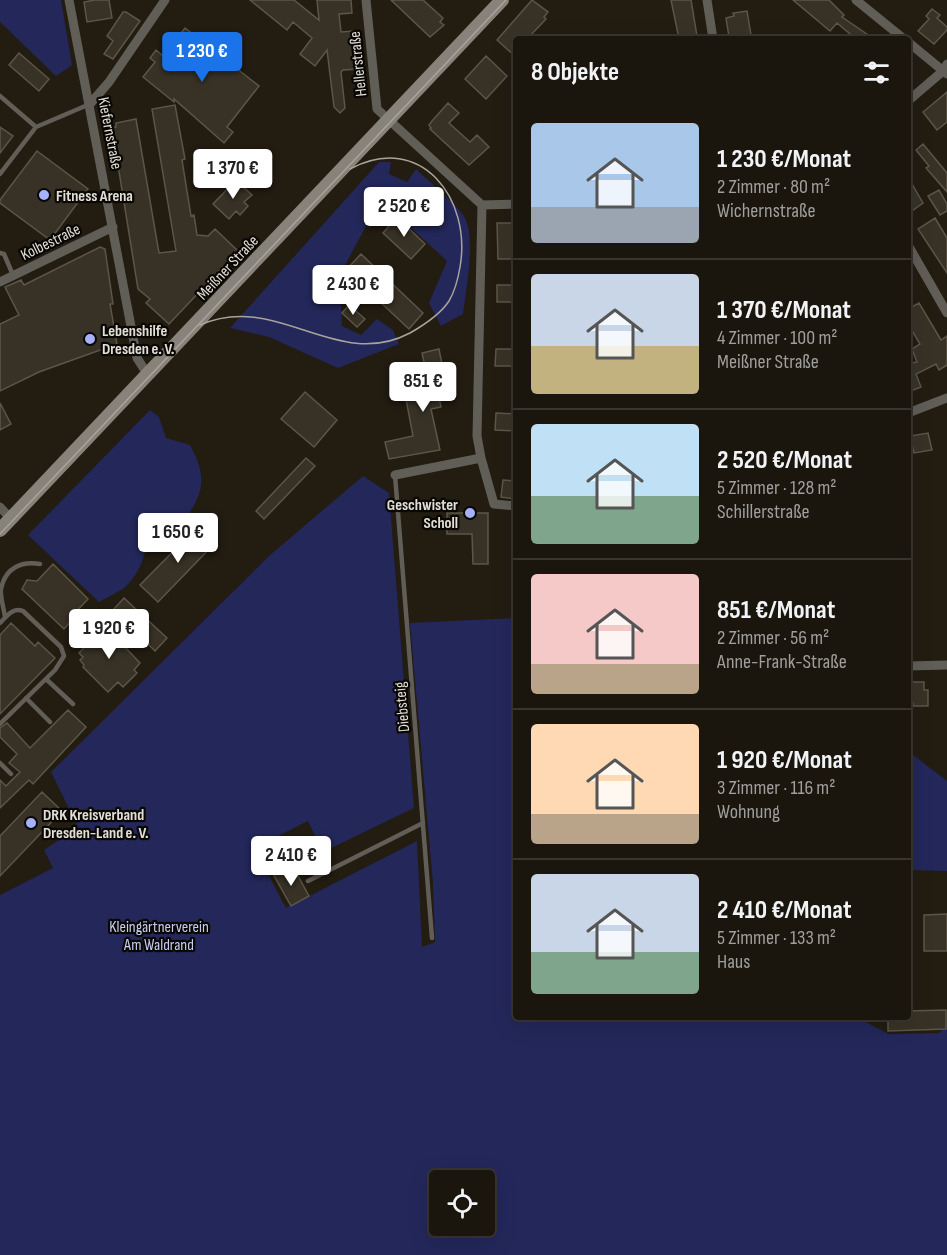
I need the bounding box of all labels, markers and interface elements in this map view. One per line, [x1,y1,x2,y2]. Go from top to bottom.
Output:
street label: Hellerstraße [346,30,371,97]
pin: 1 230 € [147,32,257,83]
text: 1 230 € [176,39,228,63]
icon: filters [860,56,893,89]
text: 8 Objekte [531,57,619,88]
street label: Kiefernstraße [93,96,126,171]
text: 1 230 €/Monat [717,144,851,175]
icon: home [579,147,651,219]
pin: 1 370 € [178,149,288,200]
text: 1 370 € [207,156,259,180]
text: 2 Zimmer · 80 m² [717,175,830,199]
place label: Fitness Arena [56,187,133,206]
pin: 2 520 € [349,187,459,238]
marker: Fitness Arena [37,188,51,202]
text: 2 520 € [378,194,430,218]
text: Wichernstraße [717,199,815,223]
street label: Kolbestraße [18,220,84,265]
street label: Meißner Straße [193,232,263,304]
pin: 2 430 € [298,265,408,316]
text: 2 430 € [326,272,380,296]
text: 1 370 €/Monat [717,295,851,326]
icon: home [579,298,651,370]
place label: Lebenshilfe Dresden e. V. [102,322,175,359]
text: 4 Zimmer · 100 m² [717,326,837,350]
marker: Lebenshilfe Dresden e. V. [83,332,97,346]
text: Meißner Straße [717,350,819,374]
pin: 851 € [381,362,465,413]
text: 851 € [403,369,443,393]
text: 2 520 €/Monat [717,445,852,476]
icon: home [579,448,651,520]
text: 5 Zimmer · 128 m² [717,476,836,500]
place label: Geschwister Scholl [387,496,458,533]
text: Schillerstraße [717,500,810,524]
marker: Geschwister Scholl [463,506,477,520]
pin: 1 650 € [123,513,233,564]
text: 1 650 € [152,520,204,544]
text: 851 €/Monat [717,595,835,626]
icon: home [579,598,651,670]
pin: 1 920 € [54,609,164,660]
text: 1 920 € [83,616,135,640]
text: 2 Zimmer · 56 m² [717,626,829,650]
text: Anne-Frank-Straße [717,650,847,674]
street label: Diebsteig [391,681,414,733]
text: 1 920 €/Monat [717,745,852,776]
icon: home [579,748,651,820]
text: 3 Zimmer · 116 m² [717,776,835,800]
text: Wohnung [717,800,780,824]
place label: DRK Kreisverband Dresden-Land e. V. [43,806,149,843]
marker: DRK Kreisverband Dresden-Land e. V. [24,816,38,830]
pin: 2 410 € [236,836,346,887]
text: 2 410 € [265,843,317,867]
text: 2 410 €/Monat [717,895,852,926]
icon: home [579,898,651,970]
park label: Kleingärtnerverein Am Waldrand [109,918,209,955]
text: 5 Zimmer · 133 m² [717,926,836,950]
text: Haus [717,950,750,974]
map controls [429,1170,495,1236]
button: locate [429,1170,495,1236]

